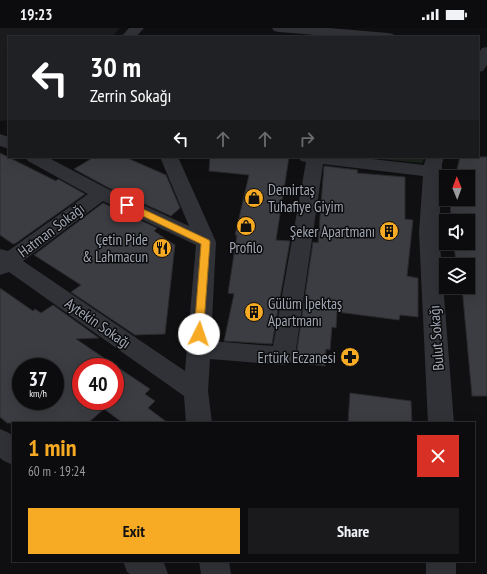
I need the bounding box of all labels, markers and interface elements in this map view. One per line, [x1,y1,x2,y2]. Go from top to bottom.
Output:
text: 19:23 [20,5,52,24]
text: 30 m [90,48,141,85]
icon: left [24,52,76,104]
text: Zerrin Sokağı [90,84,171,107]
icon: left [170,128,192,150]
icon: ahead [212,128,234,150]
icon: ahead [254,128,276,150]
icon: right [296,128,318,150]
north arrow [439,170,475,206]
map controls [439,170,475,294]
place label: Demirtaş Tuhafiye Giyim [268,180,343,216]
shop icon: Demirtaş Tuhafiye Giyim [243,187,265,209]
pin [110,188,144,222]
icon: arrive [116,194,138,216]
street label: Hatman Sokağı [14,199,88,261]
button: sound [439,214,475,250]
shop icon: Profilo [235,215,257,237]
building icon: Şeker Apartmanı [378,220,400,242]
place label: Şeker Apartmanı [290,222,375,241]
place label: Çetin Pide & Lahmacun [82,230,148,266]
restaurant icon: Çetin Pide & Lahmacun [151,237,173,259]
place label: Profilo [229,238,263,257]
button: layers [439,258,475,294]
street label: Aytekin Sokağı [62,293,134,353]
place label: Gülüm İpektaş Apartmanı [268,294,342,330]
building icon: Gülüm İpektaş Apartmanı [243,301,265,323]
street label: Bulut Sokağı [424,305,448,371]
position arrow [178,313,220,355]
pharmacy icon: Ertürk Eczanesi [339,346,361,368]
place label: Ertürk Eczanesi [258,348,336,367]
speed limit sign: 40 [72,358,124,410]
text: 37 [28,366,48,392]
text: km/h [29,387,47,400]
text: 1 min [28,432,76,463]
button: close [417,435,459,477]
text: 60 m · 19:24 [28,463,85,480]
button: Exit [28,508,240,554]
button: Share [248,508,459,554]

